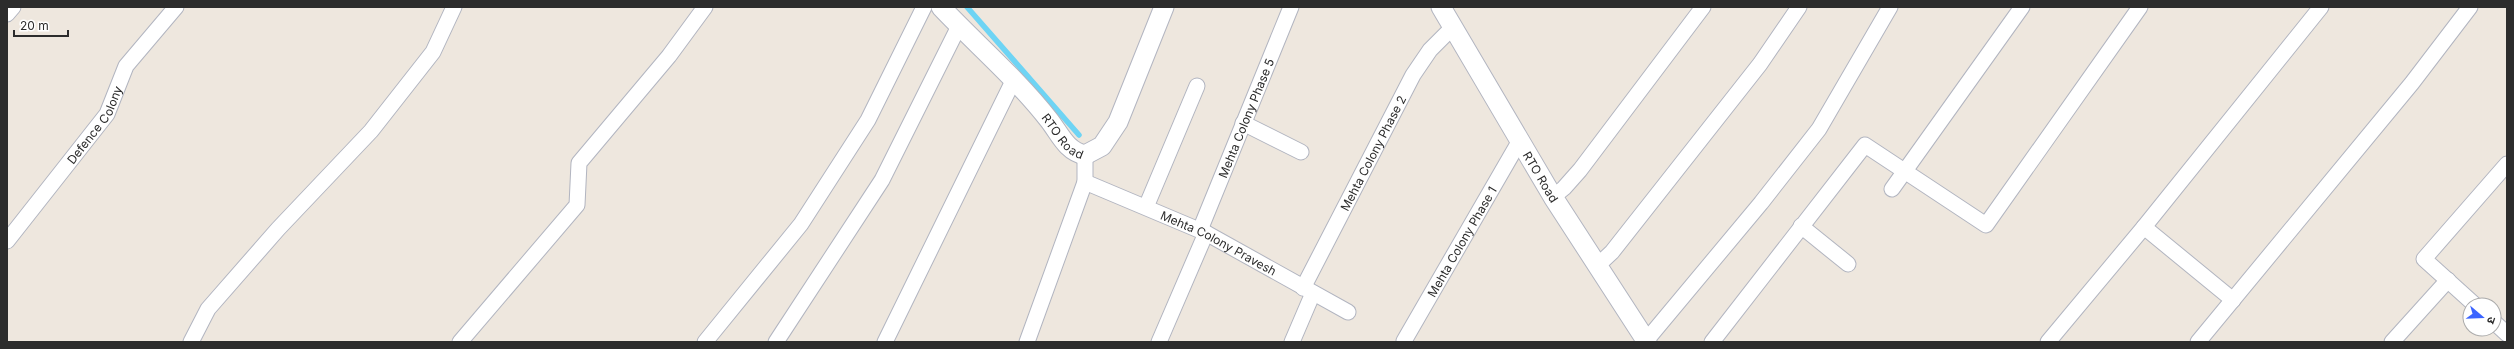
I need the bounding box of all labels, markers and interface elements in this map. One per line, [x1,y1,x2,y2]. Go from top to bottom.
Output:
scale bar [14,12,68,38]
text: 20 m [20,18,49,33]
street label: Mehta Colony Phase 5 [1215,56,1277,180]
street label: Defence Colony [63,83,125,167]
street label: Mehta Colony Phase 2 [1337,93,1409,213]
street label: RTO Road [1039,110,1086,162]
street label: RTO Road [1520,148,1562,205]
street label: Mehta Colony Phase 1 [1424,183,1499,299]
street label: Mehta Colony Pravesh [1159,207,1279,278]
north arrow [2462,297,2502,337]
text: उ [2484,315,2499,326]

